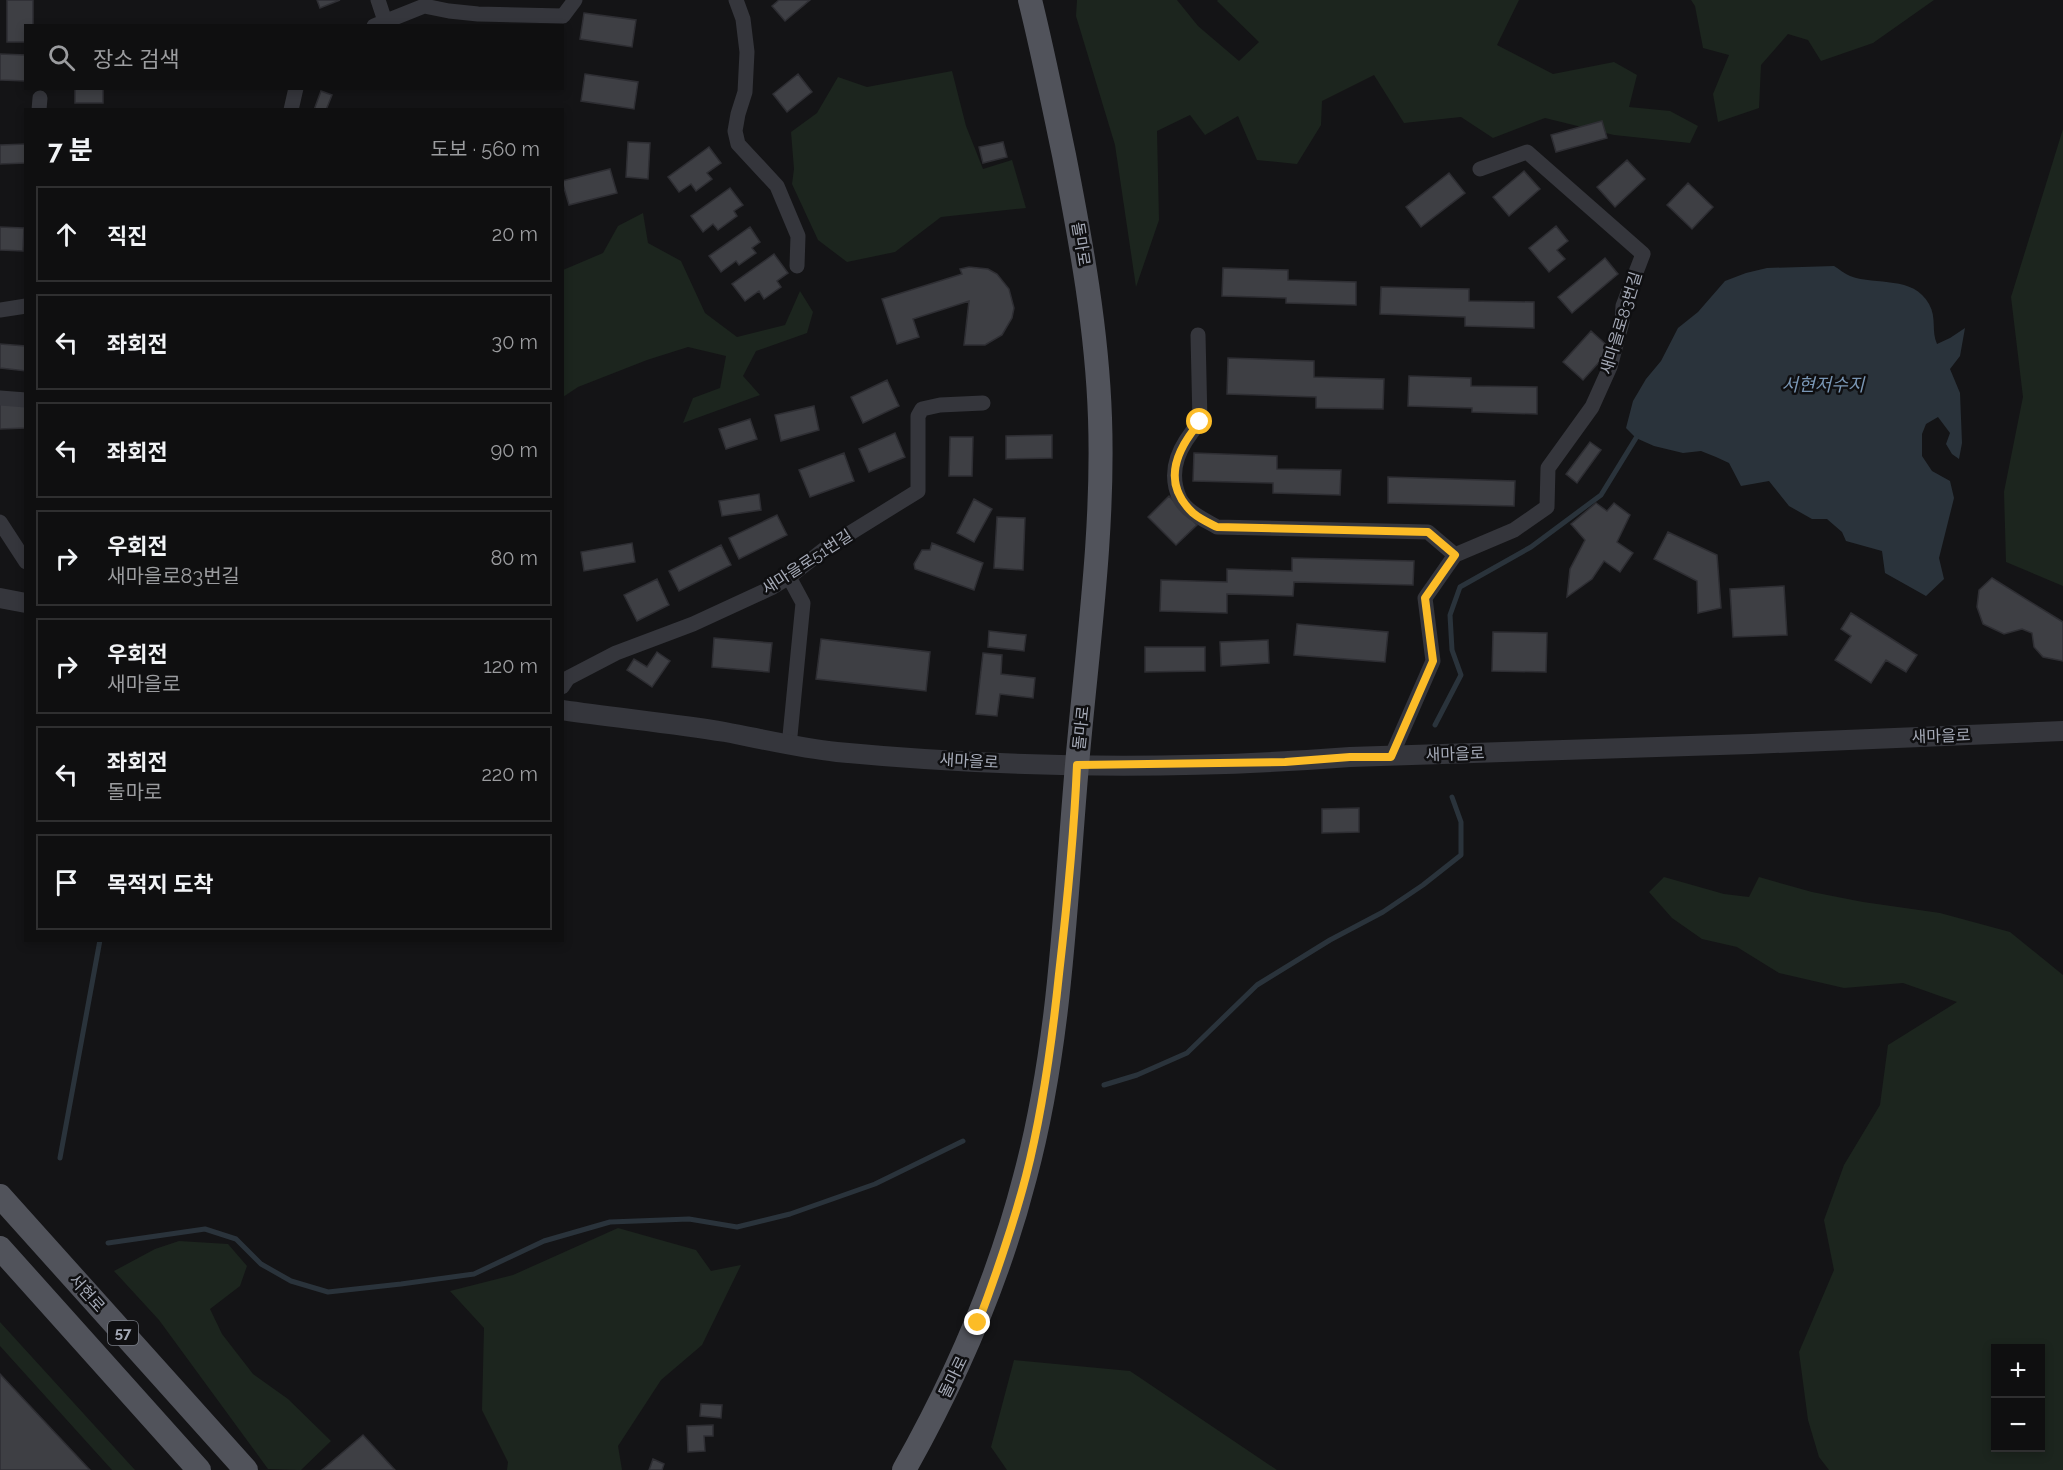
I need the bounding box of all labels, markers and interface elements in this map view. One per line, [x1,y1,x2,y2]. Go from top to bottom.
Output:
search box [24,24,564,90]
icon: search [45,41,78,74]
text: 장소 검색 [93,46,180,72]
text: 7 분 [48,135,93,165]
text: 도보 · 560 m [431,137,540,161]
icon: ahead [50,218,83,251]
street label: 돌마로 [1068,221,1094,268]
text: 20 m [492,222,538,246]
text: 직진 [107,223,147,249]
street label: 새마을로83번길 [1596,269,1646,377]
icon: left [50,326,83,359]
text: 30 m [492,330,538,354]
text: 좌회전 [107,331,168,357]
water label: 서현저수지 [1782,374,1866,395]
route start [1186,408,1212,434]
icon: left [50,434,83,467]
text: 90 m [491,438,538,462]
text: 좌회전 [107,439,168,465]
street label: 새마을로51번길 [758,526,856,598]
text: 우회전 [107,533,168,559]
icon: right [50,542,83,575]
text: 80 m [490,546,538,570]
text: 새마을로83번길 [107,564,240,588]
text: 우회전 [107,641,168,667]
icon: right [50,650,83,683]
text: 120 m [483,654,538,678]
text: 새마을로 [107,672,181,696]
street label: 돌마로 [1069,705,1093,751]
street label: 새마을로 [1911,725,1971,747]
street label: 새마을로 [1425,743,1485,765]
text: 좌회전 [107,749,168,775]
street label: 새마을로 [939,750,999,772]
icon: left [50,758,83,791]
text: 220 m [481,762,538,786]
text: 돌마로 [107,780,162,804]
icon: arrive [50,866,83,899]
text: 목적지 도착 [107,871,213,897]
street label: 서현로 [65,1270,109,1316]
route end [964,1309,990,1335]
road number: 57 [108,1321,138,1345]
map controls [1991,1344,2045,1452]
button: + [1991,1344,2045,1398]
street label: 돌마로 [935,1353,971,1401]
button: − [1991,1398,2045,1452]

